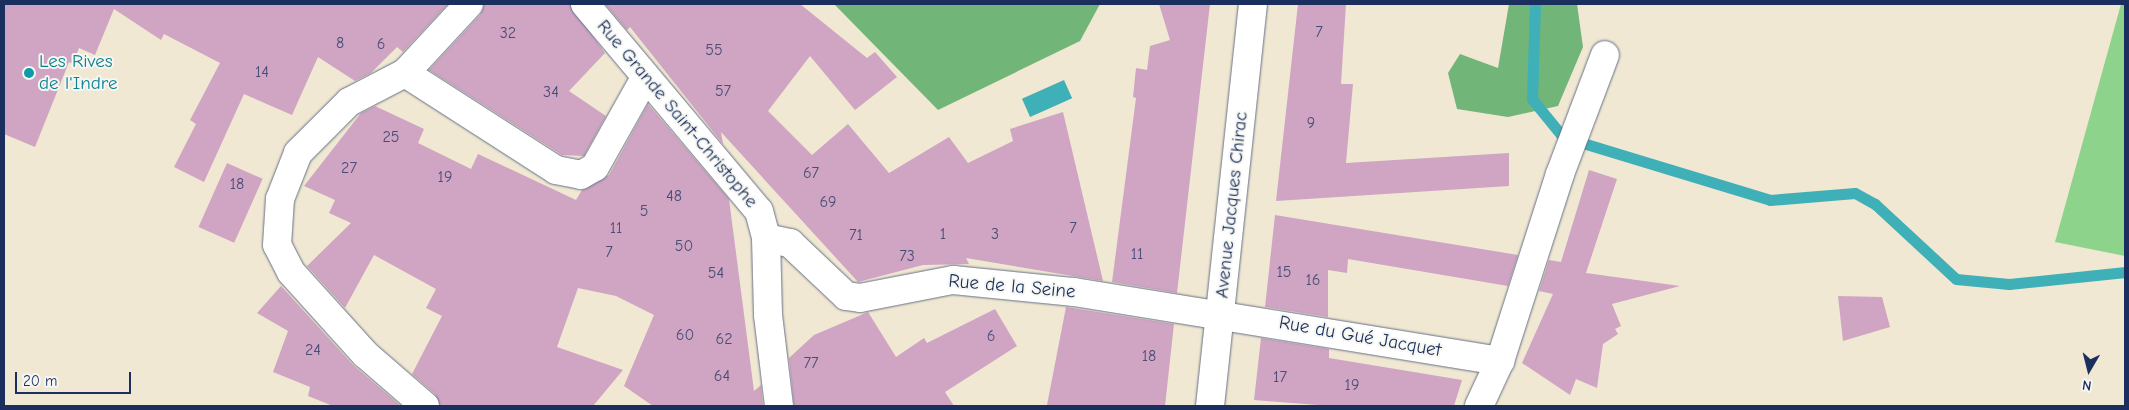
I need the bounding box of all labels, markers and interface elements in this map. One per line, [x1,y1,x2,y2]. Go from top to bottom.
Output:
street label: Rue Grande Saint-Christophe [592,15,762,213]
house number: 7 [1315,22,1323,42]
house number: 32 [500,23,516,43]
house number: 8 [336,33,344,53]
house number: 6 [377,34,385,54]
house number: 55 [705,40,723,60]
place label: Les Rives de l'Indre [39,51,118,95]
house number: 14 [255,62,269,82]
marker: Les Rives de l'Indre [23,67,35,79]
house number: 57 [715,81,731,101]
house number: 34 [543,82,559,102]
street label: Avenue Jacques Chirac [1211,111,1253,299]
house number: 9 [1307,113,1315,133]
house number: 25 [382,127,400,147]
house number: 27 [341,158,357,178]
house number: 67 [803,163,819,183]
house number: 19 [438,167,452,187]
house number: 18 [230,174,244,194]
house number: 48 [666,186,682,206]
house number: 69 [819,192,837,212]
house number: 5 [640,201,648,221]
house number: 11 [610,218,622,238]
house number: 7 [1069,218,1077,238]
house number: 1 [940,224,946,244]
house number: 3 [991,224,999,244]
house number: 71 [849,225,863,245]
house number: 50 [675,236,693,256]
house number: 7 [605,242,613,262]
house number: 11 [1131,244,1143,264]
house number: 73 [899,246,915,266]
house number: 15 [1276,262,1292,282]
house number: 54 [708,263,724,283]
street label: Rue de la Seine [948,270,1076,304]
house number: 16 [1305,270,1321,290]
street label: Rue du Gué Jacquet [1277,312,1443,362]
house number: 60 [676,325,694,345]
house number: 6 [987,326,995,346]
house number: 62 [715,329,733,349]
house number: 24 [305,340,321,360]
north arrow [2064,345,2114,395]
house number: 18 [1142,346,1156,366]
house number: 77 [803,353,819,373]
scale bar [18,362,134,394]
house number: 64 [714,366,730,386]
house number: 17 [1273,367,1287,387]
text: 20 m [23,372,57,390]
house number: 19 [1345,375,1359,395]
text: N [2081,376,2093,394]

